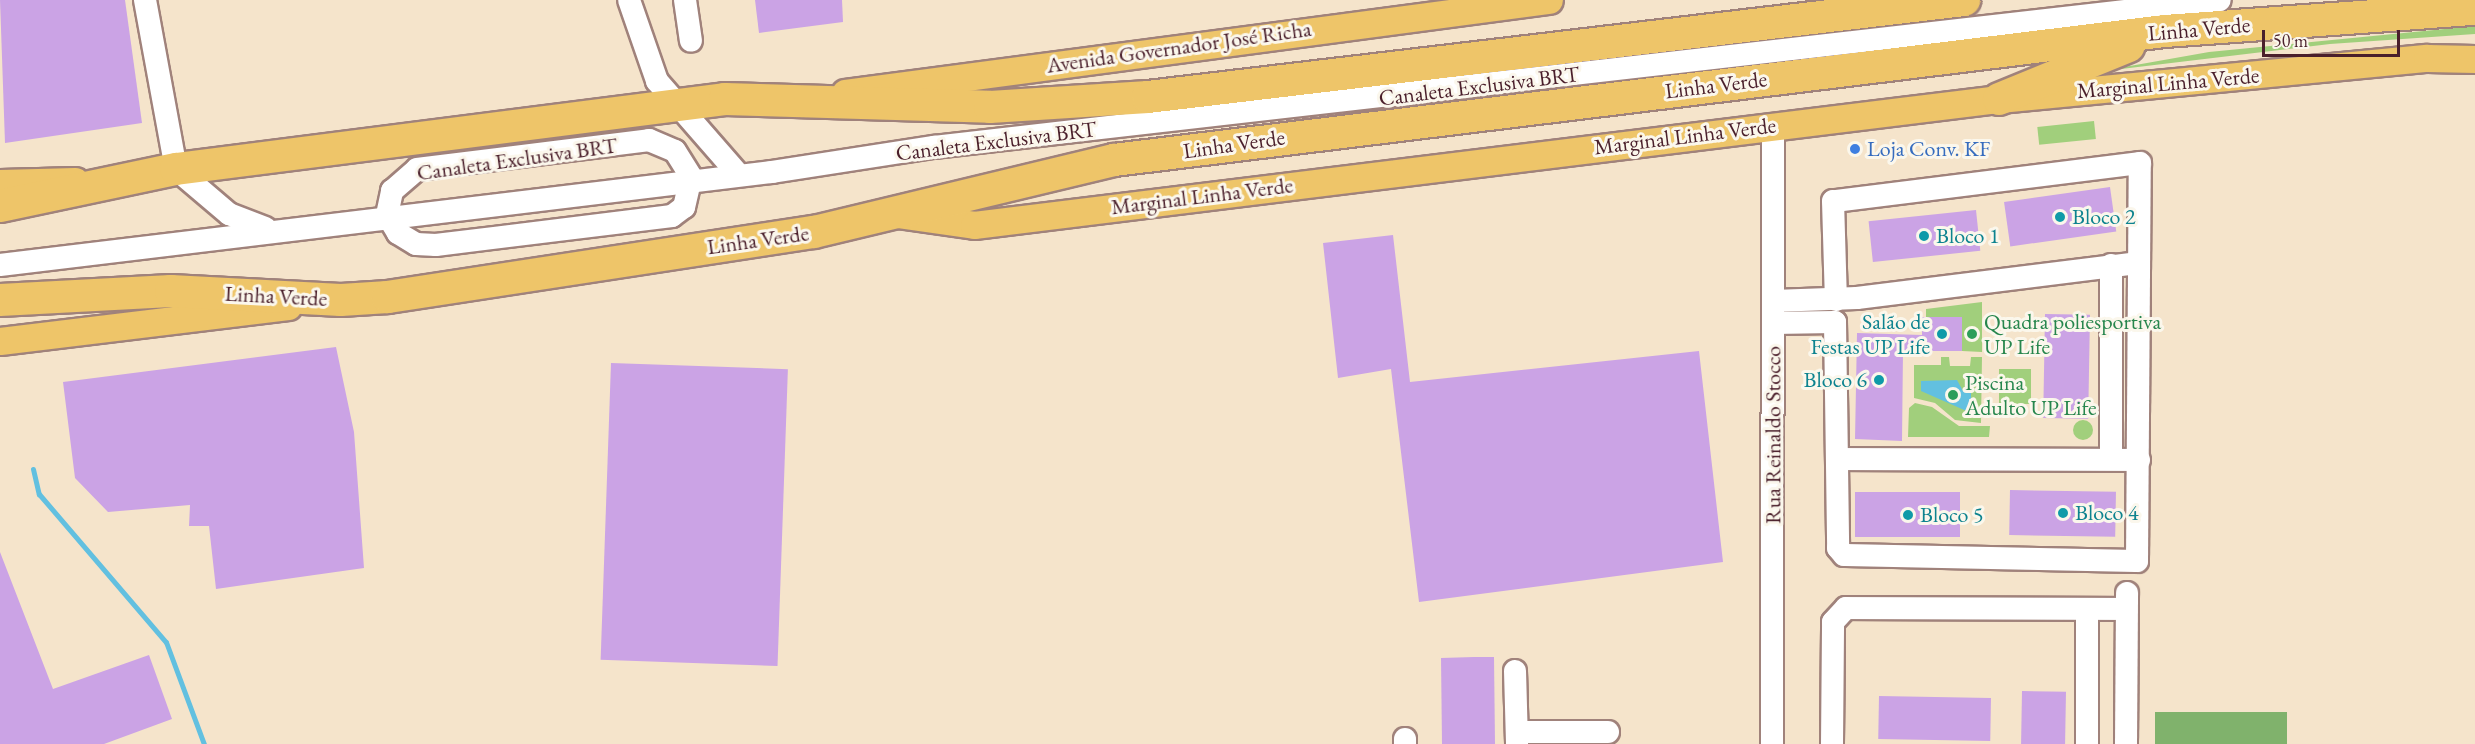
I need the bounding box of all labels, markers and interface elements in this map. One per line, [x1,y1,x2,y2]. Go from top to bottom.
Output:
street label: Linha Verde [2147,11,2251,47]
street label: Avenida Governador José Richa [1045,15,1313,79]
scale bar [2265,18,2403,56]
text: 50 m [2273,29,2308,52]
street label: Canaleta Exclusiva BRT [1377,61,1581,111]
street label: Marginal Linha Verde [2076,62,2260,104]
street label: Linha Verde [1663,66,1769,104]
street label: Marginal Linha Verde [1593,112,1777,160]
street label: Canaleta Exclusiva BRT [894,116,1098,166]
street label: Linha Verde [1181,124,1287,164]
street label: Canaleta Exclusiva BRT [415,132,619,186]
place label: Loja Conv. KF [1867,136,1990,162]
marker: Loja Conv. KF [1848,142,1862,156]
street label: Marginal Linha Verde [1110,172,1294,220]
place label: Bloco 2 [2072,204,2135,230]
marker: Bloco 2 [2053,210,2067,224]
street label: Linha Verde [705,220,811,260]
place label: Bloco 1 [1936,223,1999,249]
marker: Bloco 1 [1917,229,1931,243]
street label: Linha Verde [224,280,328,312]
place label: Salão de Festas UP Life [1810,308,1930,360]
place label: Quadra poliesportiva UP Life [1984,308,2161,360]
marker: Salão de Festas UP Life [1935,327,1949,341]
marker: Quadra poliesportiva UP Life [1965,327,1979,341]
street label: Rua Reinaldo Stocco [1760,346,1786,524]
place label: Bloco 6 [1804,367,1867,393]
place label: Piscina Adulto UP Life [1965,369,2096,420]
marker: Bloco 6 [1872,373,1886,387]
marker: Piscina Adulto UP Life [1946,388,1960,402]
place label: Bloco 4 [2075,500,2138,526]
place label: Bloco 5 [1920,502,1983,528]
marker: Bloco 4 [2056,506,2070,520]
marker: Bloco 5 [1901,508,1915,522]

